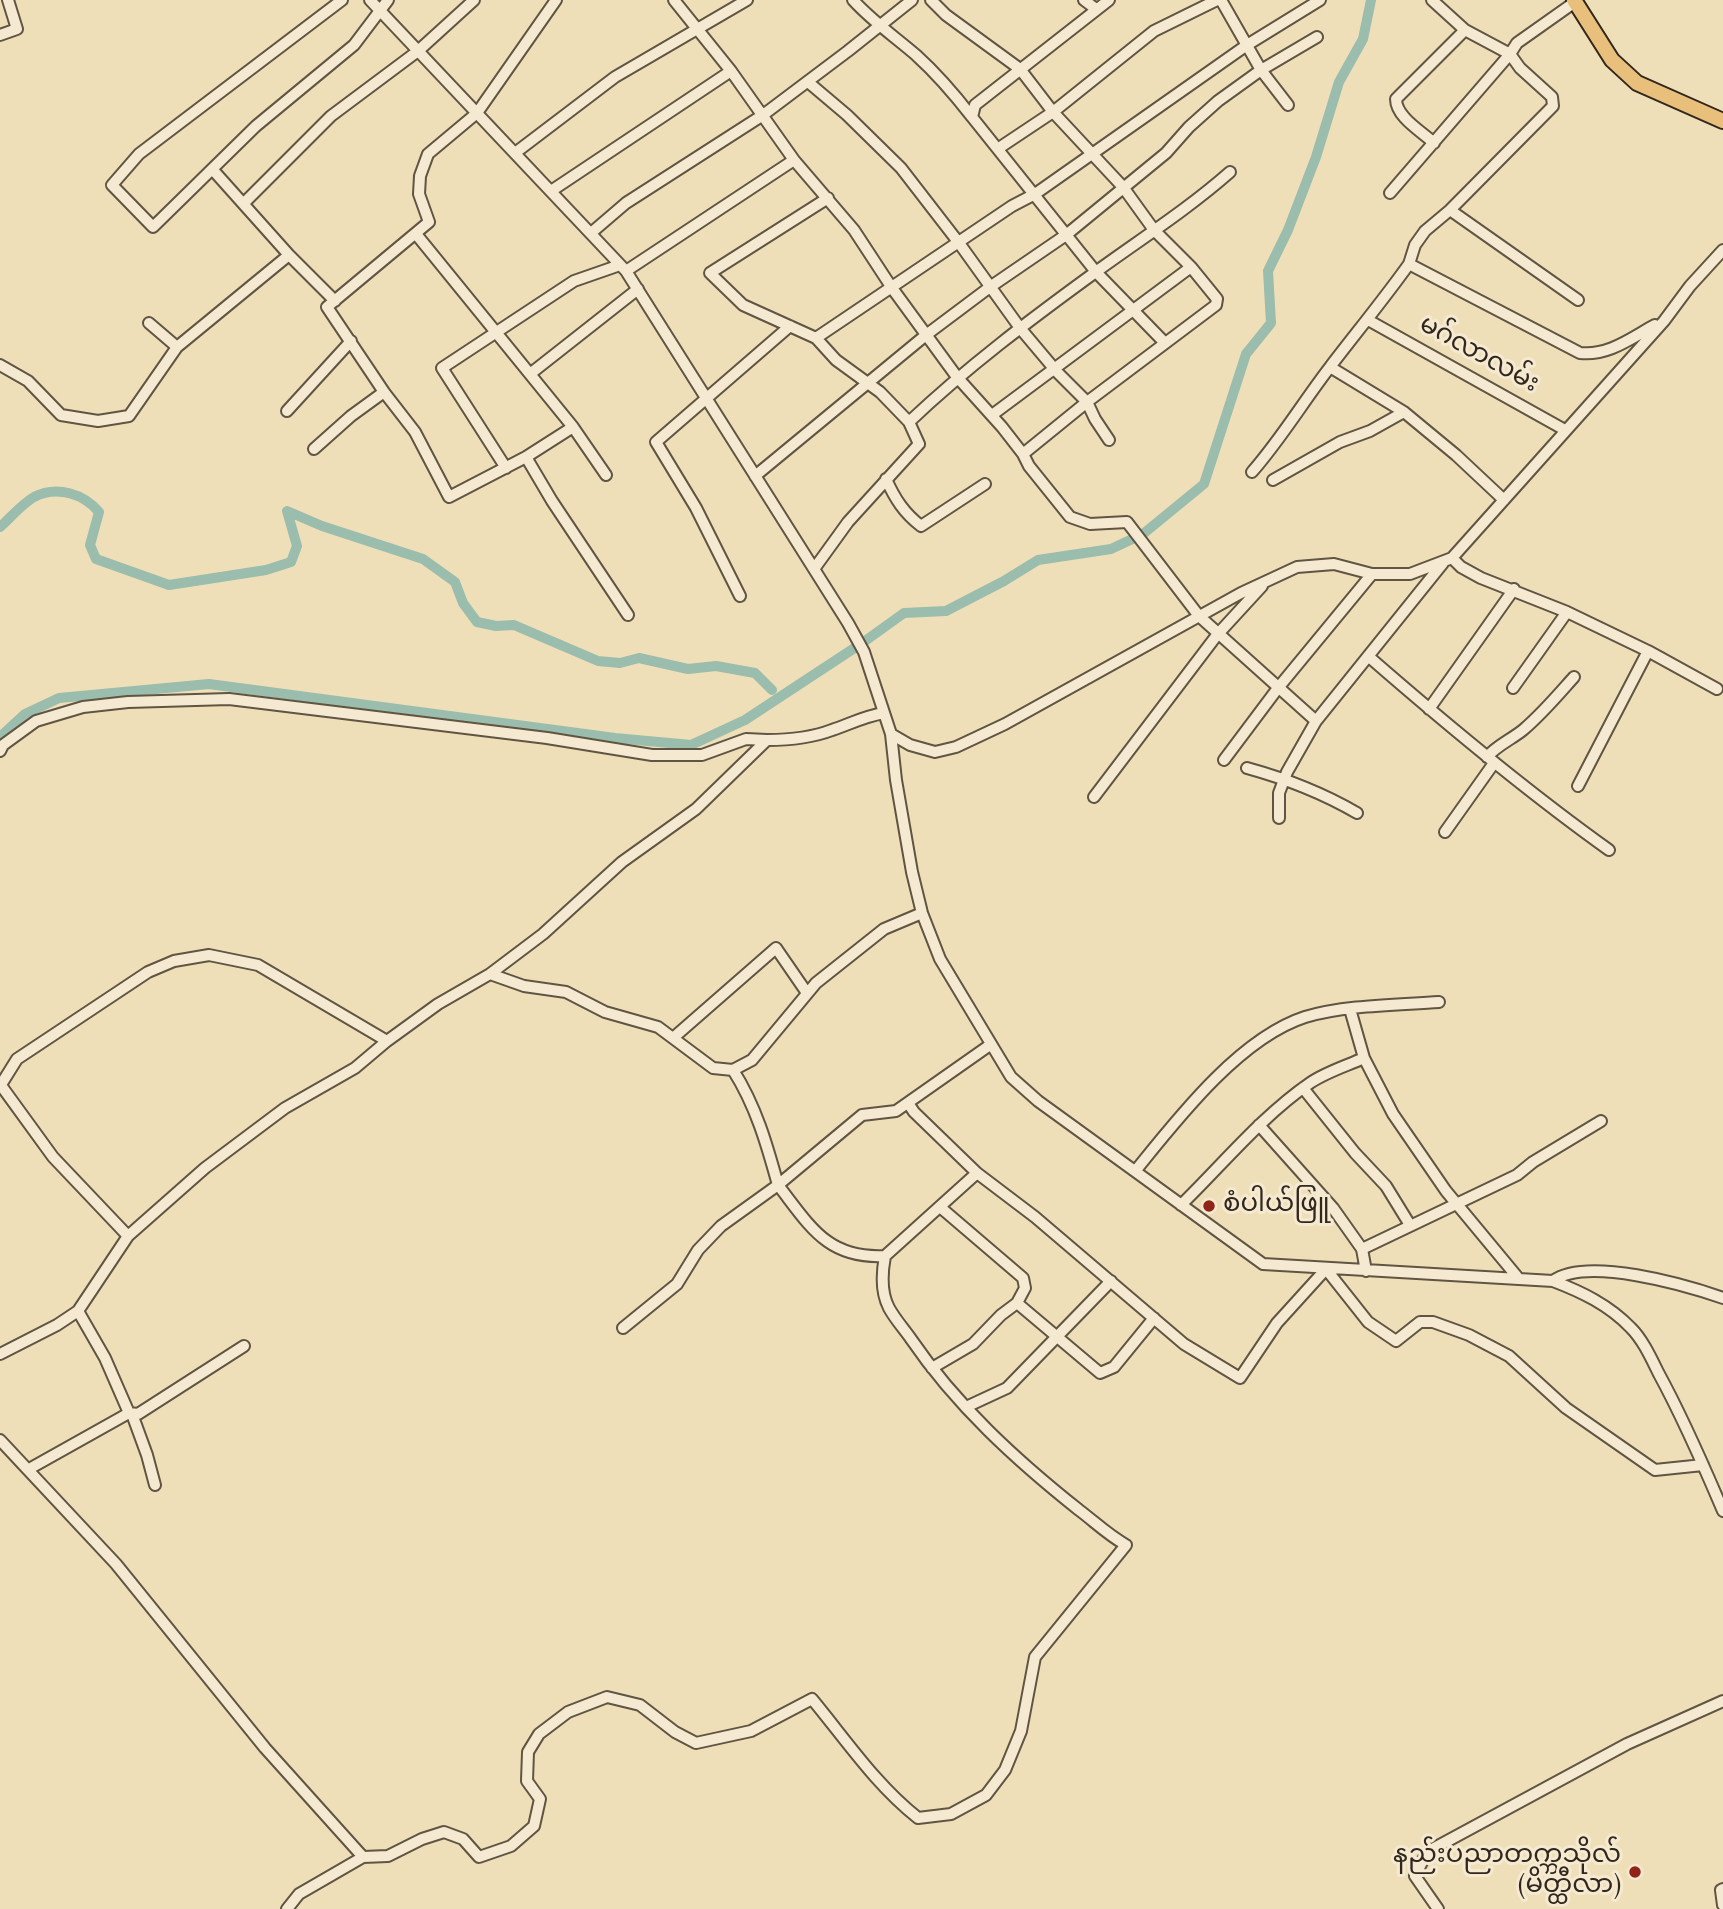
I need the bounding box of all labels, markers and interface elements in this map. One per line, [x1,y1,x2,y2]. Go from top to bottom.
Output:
street label: မဂ်လာလမ်း [1413,310,1543,402]
place label: စံပါယ်ဖြူ [1223,1190,1330,1222]
marker: စံပါယ်ဖြူ [1201,1198,1217,1214]
place label: နည်းပညာတက္ကသိုလ် (မိတ္ထီလာ) [1393,1841,1621,1902]
marker: နည်းပညာတက္ကသိုလ် (မိတ္ထီလာ) [1627,1864,1643,1880]

